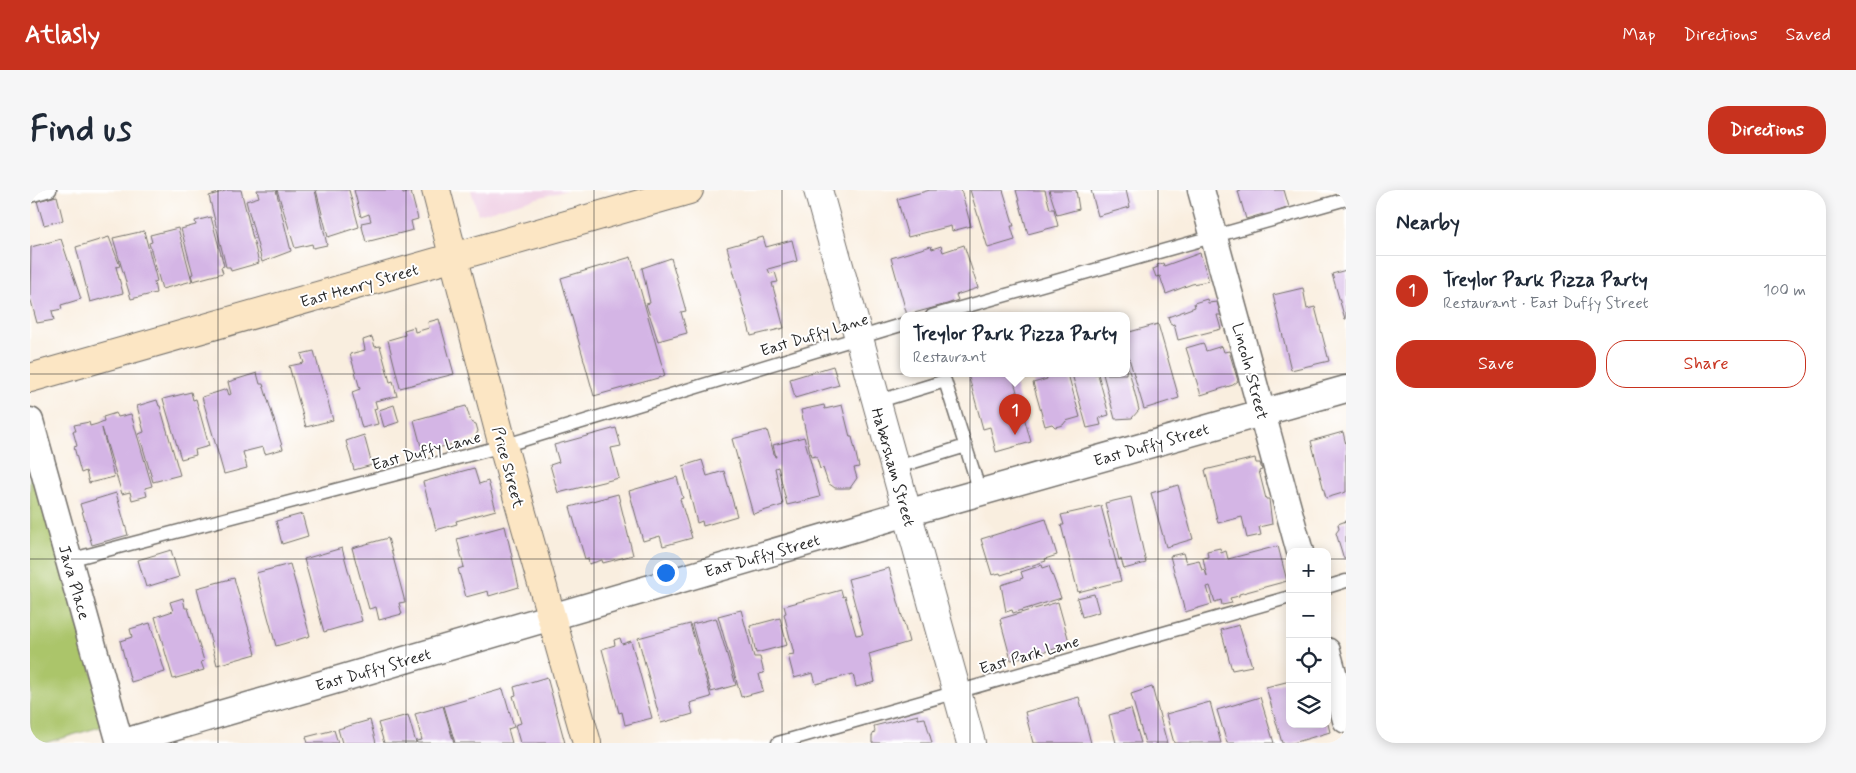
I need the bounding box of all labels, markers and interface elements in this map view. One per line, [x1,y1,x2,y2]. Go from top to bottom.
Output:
text: Atlasly [25,20,100,51]
text: Map [1623,23,1656,47]
text: Directions [1684,23,1758,47]
text: Saved [1786,23,1831,47]
button: Directions [1708,106,1826,154]
text: Find us [30,107,132,153]
text: Nearby [1396,209,1460,237]
street label: East Henry Street [298,260,421,313]
text: Treylor Park Pizza Party [1443,268,1648,293]
text: 1 [1408,280,1416,301]
text: 100 m [1763,280,1806,301]
text: Restaurant · East Duffy Street [1443,293,1649,314]
street label: East Duffy Lane [758,309,871,362]
popup [900,312,1130,377]
street label: Lincoln Street [1227,321,1273,422]
text: Treylor Park Pizza Party [913,322,1117,347]
button: Save [1396,340,1596,388]
button: Share [1606,340,1806,388]
text: Restaurant [913,347,987,368]
pin: 1 [999,394,1031,435]
street label: Habersham Street [866,406,920,529]
street label: East Duffy Street [1091,419,1211,472]
street label: Price Street [487,424,529,511]
street label: East Duffy Lane [370,427,483,476]
street label: East Duffy Street [702,530,822,583]
street label: Java Place [53,543,94,622]
map controls [1286,548,1331,728]
button: + [1286,548,1331,593]
your location [653,560,679,586]
button: − [1286,593,1331,638]
street label: East Park Lane [977,631,1082,680]
button: locate [1286,638,1331,683]
street label: East Duffy Street [313,644,433,697]
button: layers [1286,683,1331,728]

